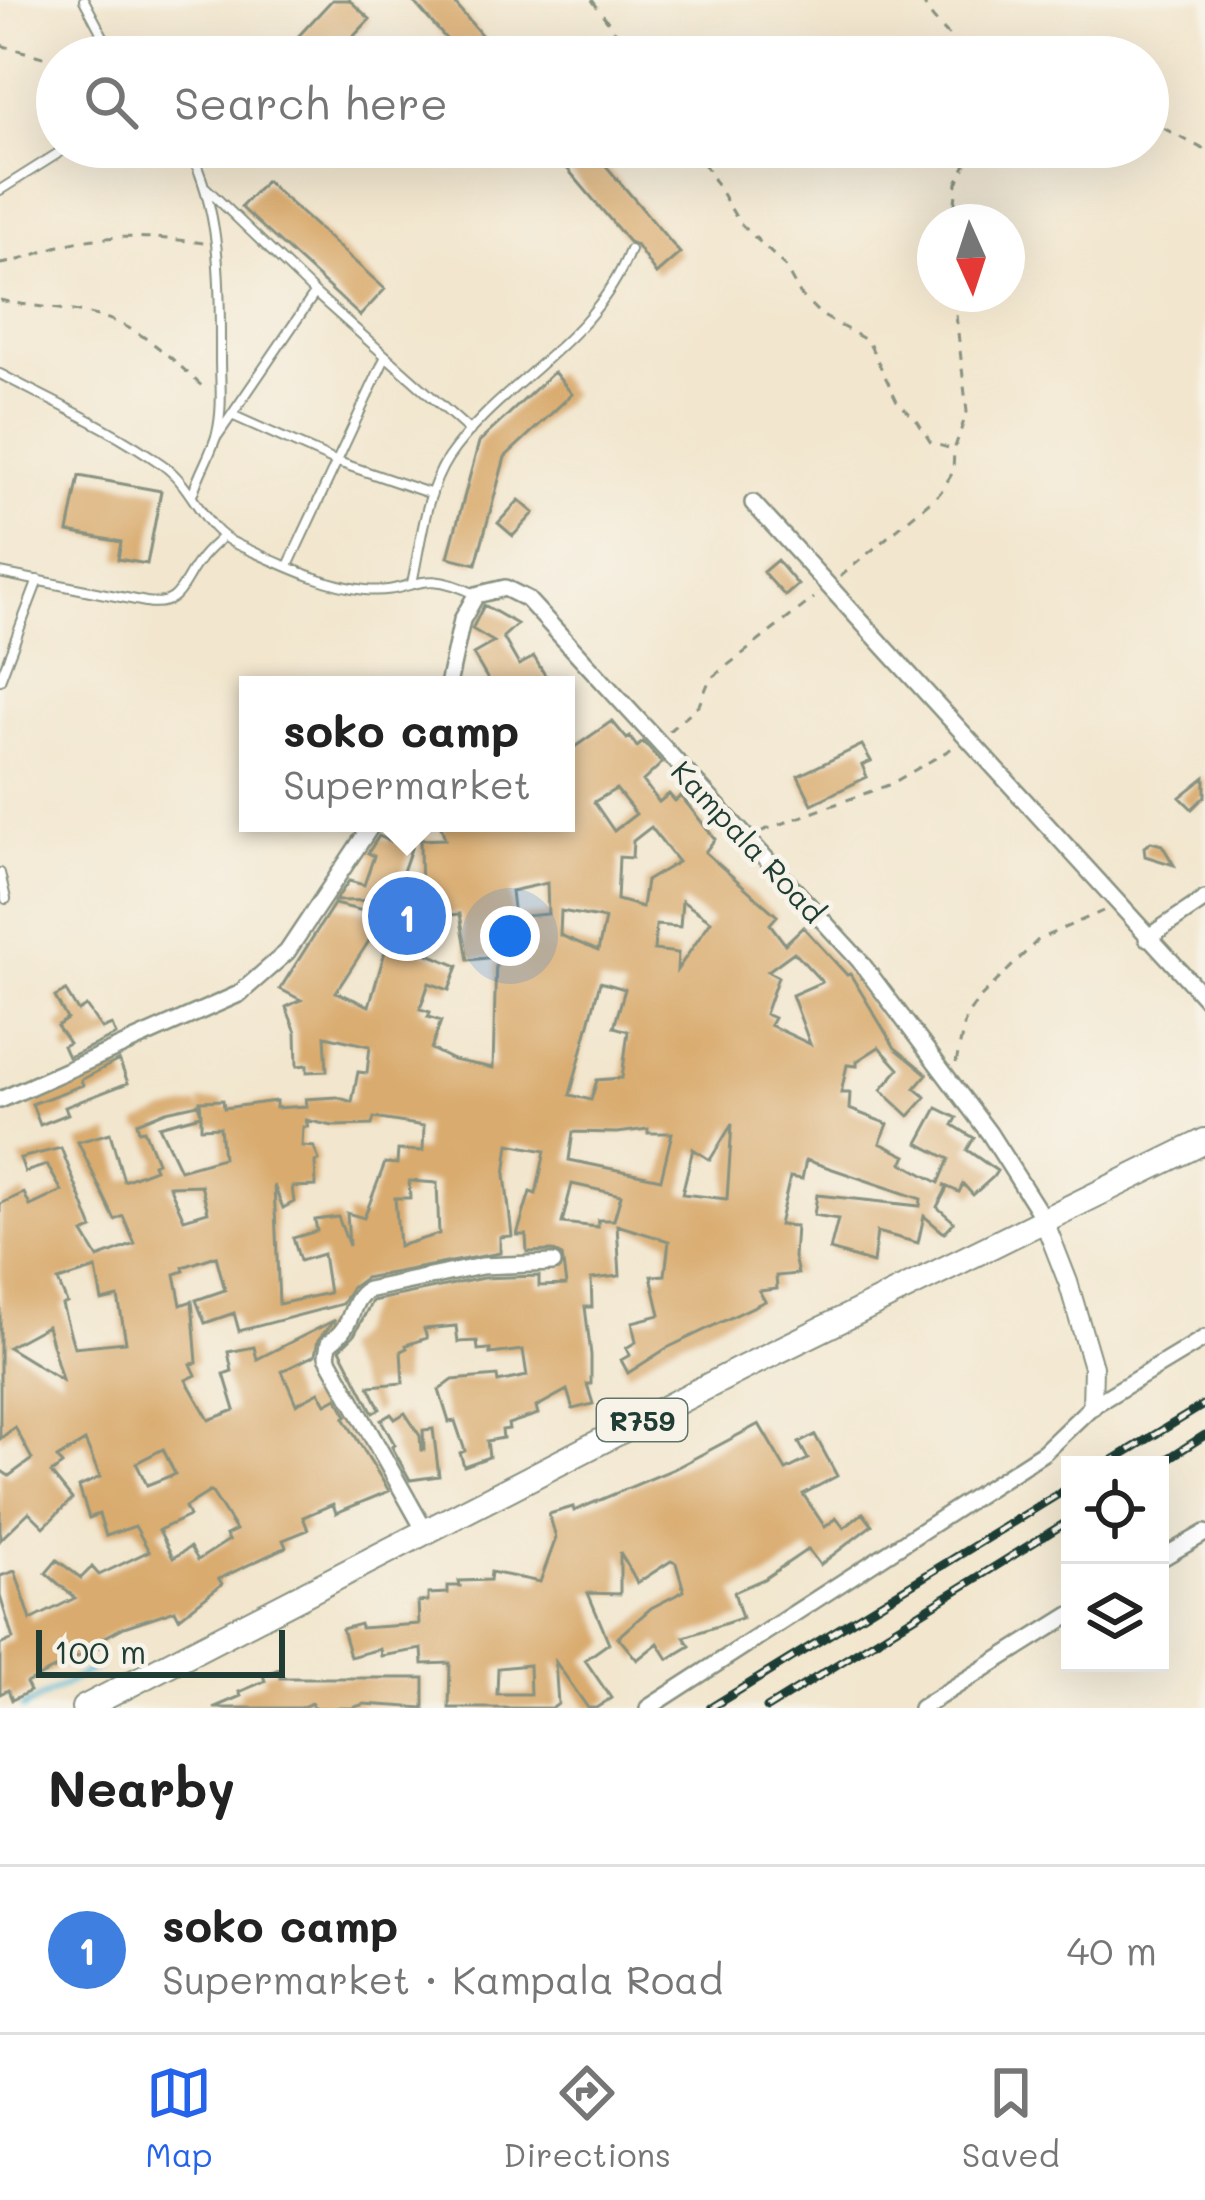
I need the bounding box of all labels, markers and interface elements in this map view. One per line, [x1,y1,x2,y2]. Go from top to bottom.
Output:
search box [36,36,1169,168]
icon: search [78,69,144,135]
text: Search here [174,73,448,131]
north arrow [917,204,1025,312]
popup [239,676,575,832]
text: soko camp [283,700,519,758]
street label: Kampala Road [663,751,835,931]
text: Supermarket [283,758,531,809]
pin: 1 [368,871,446,961]
your location [480,906,540,966]
road number: R759 [597,1399,687,1441]
map controls [1061,1456,1169,1672]
button: locate [1061,1456,1169,1564]
button: layers [1061,1564,1169,1672]
scale bar [36,1624,285,1677]
text: 100 m [54,1629,146,1672]
text: Nearby [48,1753,235,1820]
text: soko camp [162,1895,398,1953]
text: 1 [78,1924,96,1975]
text: 40 m [1066,1924,1157,1975]
text: Supermarket · Kampala Road [162,1953,723,2004]
tab: Map [145,2060,213,2175]
tab: Directions [503,2060,671,2175]
tab: Saved [962,2060,1060,2175]

